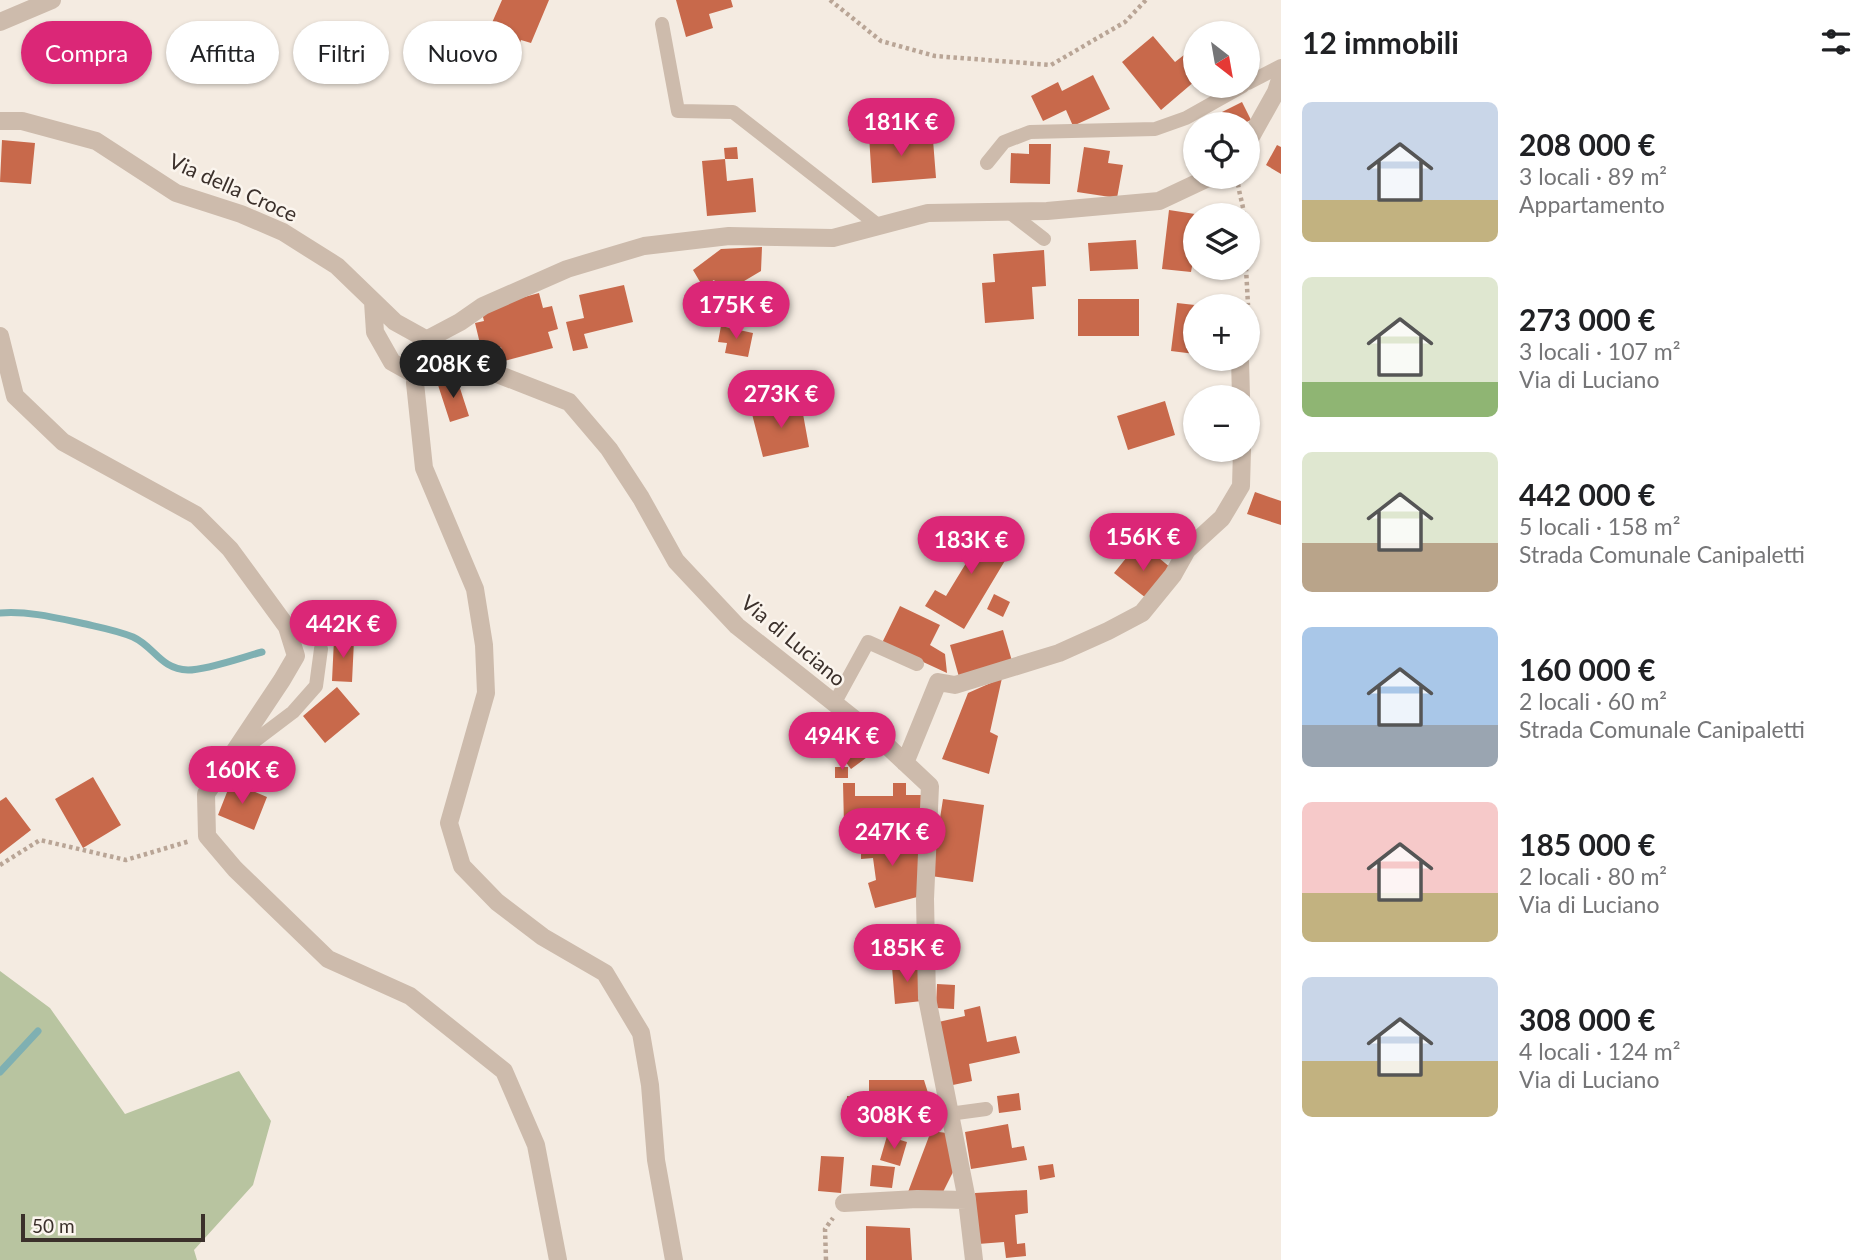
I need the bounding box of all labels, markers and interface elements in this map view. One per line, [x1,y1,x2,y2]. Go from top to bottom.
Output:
chip: Compra [21,21,152,84]
chip: Affitta [166,21,279,84]
chip: Filtri [293,21,389,84]
chip: Nuovo [403,21,522,84]
north arrow [1183,21,1260,98]
map controls [1183,21,1260,462]
icon: filters [1817,23,1855,61]
text: 12 immobili [1302,24,1459,60]
pin: 181K € [844,99,958,158]
text: 181K € [864,107,938,135]
button: locate [1183,112,1260,189]
text: 208 000 € [1519,126,1655,162]
icon: home [1358,130,1442,214]
street label: Via della Croce [166,147,302,226]
text: 3 locali · 89 m² [1519,162,1667,190]
text: Appartamento [1519,190,1665,218]
button: layers [1183,203,1260,280]
pin: 175K € [679,282,793,341]
text: 175K € [699,290,773,318]
button: + [1183,294,1260,371]
text: 273 000 € [1519,301,1655,337]
icon: home [1358,305,1442,389]
text: 3 locali · 107 m² [1519,337,1680,365]
pin: 208K € [396,340,510,400]
text: 208K € [416,349,490,377]
text: Via di Luciano [1519,365,1659,393]
pin: 273K € [724,370,838,430]
text: 273K € [744,379,818,407]
button: − [1183,385,1260,462]
text: 442 000 € [1519,476,1655,512]
icon: home [1358,480,1442,564]
text: 5 locali · 158 m² [1519,512,1680,540]
pin: 156K € [1086,514,1200,573]
pin: 183K € [914,516,1028,576]
text: 156K € [1106,522,1180,550]
text: 183K € [934,525,1008,553]
text: Strada Comunale Canipaletti [1519,540,1805,568]
street label: Via di Luciano [737,589,851,691]
pin: 442K € [286,600,400,660]
text: 442K € [306,609,380,637]
text: 160 000 € [1519,651,1655,687]
icon: home [1358,655,1442,739]
text: 2 locali · 60 m² [1519,687,1667,715]
pin: 494K € [785,712,899,772]
text: Strada Comunale Canipaletti [1519,715,1805,743]
text: 494K € [805,721,879,749]
pin: 160K € [185,746,299,806]
text: 160K € [205,755,279,783]
pin: 247K € [835,808,949,868]
text: 247K € [855,817,929,845]
text: 185 000 € [1519,826,1655,862]
icon: home [1358,830,1442,914]
text: 2 locali · 80 m² [1519,862,1667,890]
text: Via di Luciano [1519,890,1659,918]
pin: 185K € [850,925,964,984]
text: 185K € [870,933,944,961]
text: 308 000 € [1519,1001,1655,1037]
icon: home [1358,1005,1442,1089]
text: 4 locali · 124 m² [1519,1037,1680,1065]
text: Via di Luciano [1519,1065,1659,1093]
pin: 308K € [837,1092,951,1151]
text: 308K € [857,1100,931,1128]
scale bar [21,1211,205,1243]
text: 50 m [32,1214,75,1237]

